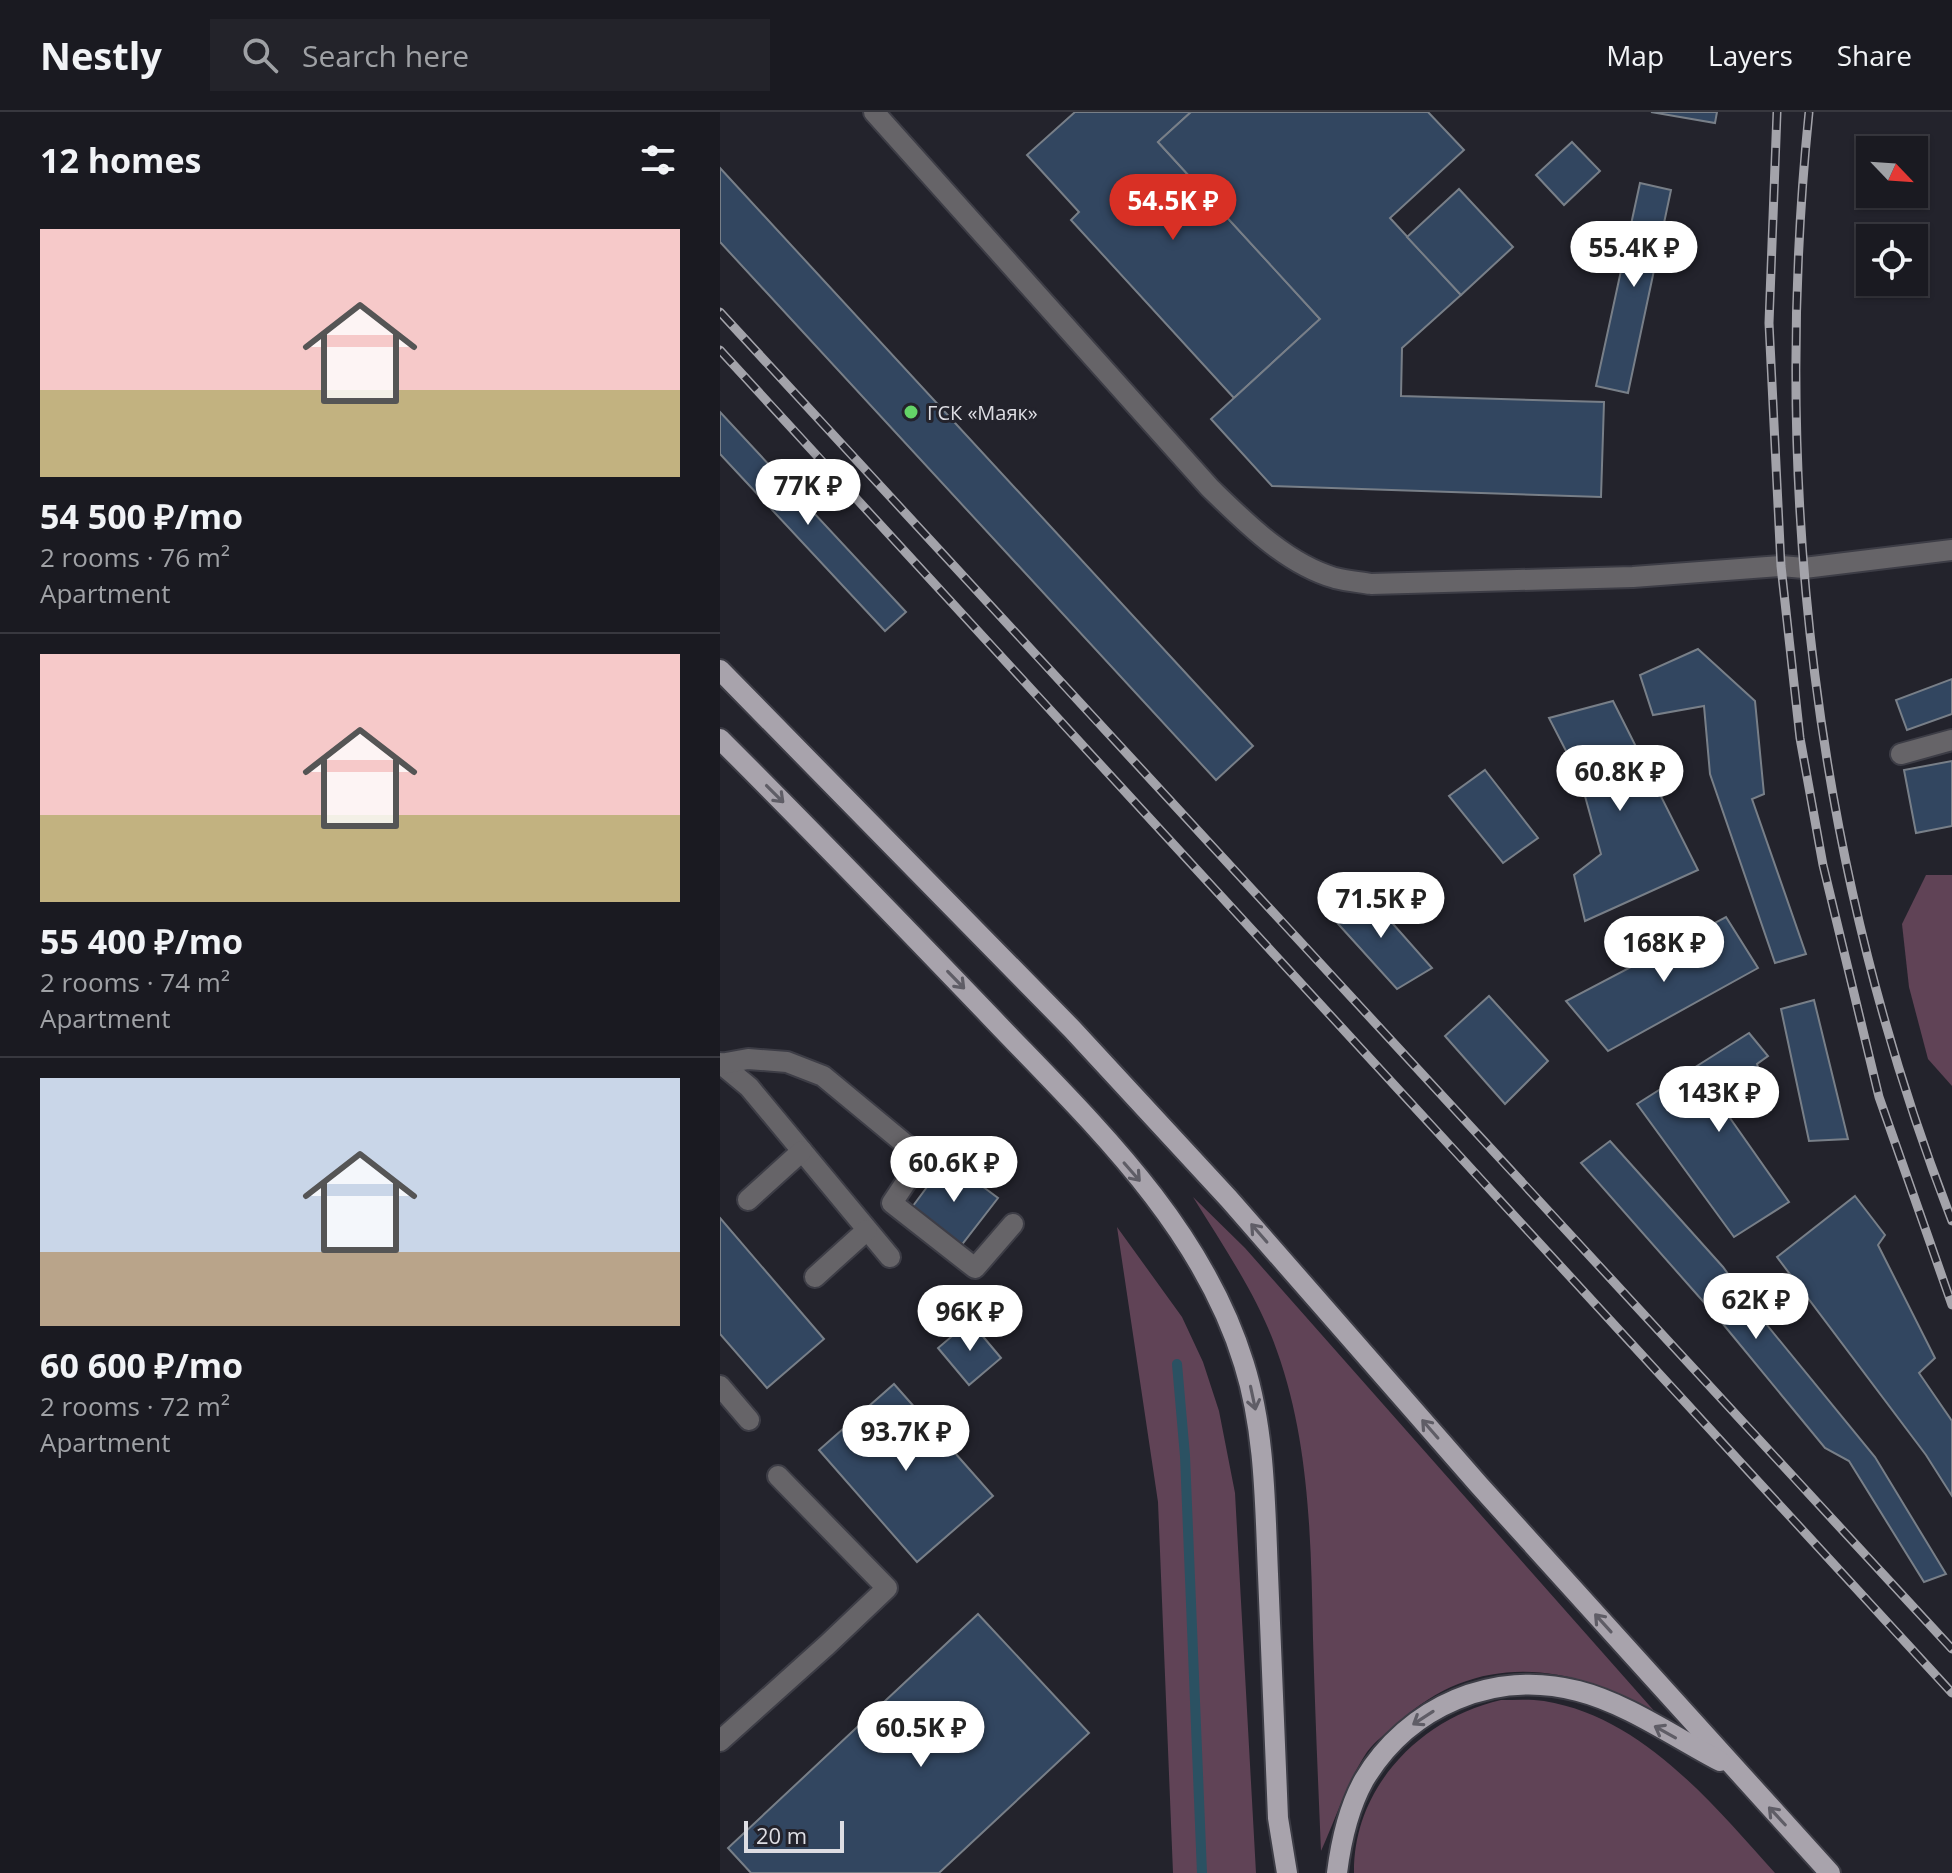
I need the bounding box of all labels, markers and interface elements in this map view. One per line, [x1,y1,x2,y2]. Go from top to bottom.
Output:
search box [210,19,770,91]
text: Nestly [40,29,162,81]
icon: search [238,33,282,77]
text: Search here [302,35,469,76]
text: Map [1606,36,1664,74]
text: Layers [1708,36,1793,74]
text: Share [1837,36,1912,74]
north arrow [1856,136,1928,208]
map controls [1856,136,1928,296]
text: 12 homes [40,137,201,183]
icon: filters [636,138,680,182]
pin: 54.5K ₽ [1099,174,1247,242]
text: 54.5K ₽ [1127,182,1219,218]
pin: 55.4K ₽ [1560,221,1708,289]
button: locate [1856,224,1928,296]
text: 55.4K ₽ [1588,229,1680,265]
icon: home [288,281,432,425]
place label: ГСК «Маяк» [927,399,1038,426]
marker: ГСК «Маяк» [902,403,920,421]
pin: 77K ₽ [752,459,864,527]
text: 77K ₽ [774,467,842,503]
text: 54 500 ₽/mo [40,493,243,539]
text: 2 rooms · 76 m² [40,539,230,575]
text: Apartment [40,575,171,611]
icon: home [288,706,432,850]
pin: 60.8K ₽ [1546,745,1694,813]
text: 60.8K ₽ [1574,753,1666,789]
one-way arrow [765,784,784,803]
pin: 71.5K ₽ [1307,872,1455,940]
text: 71.5K ₽ [1335,880,1427,916]
pin: 168K ₽ [1599,916,1729,984]
text: 55 400 ₽/mo [40,918,243,964]
text: 168K ₽ [1622,924,1706,960]
text: 2 rooms · 74 m² [40,964,230,1000]
one-way arrow [947,970,965,990]
text: Apartment [40,1000,171,1036]
pin: 143K ₽ [1654,1066,1784,1134]
text: 143K ₽ [1677,1074,1761,1110]
icon: home [288,1130,432,1274]
pin: 60.6K ₽ [880,1136,1028,1204]
text: 60.6K ₽ [908,1144,1000,1180]
one-way arrow [1123,1161,1141,1181]
one-way arrow [1250,1224,1268,1244]
pin: 62K ₽ [1700,1273,1812,1341]
text: 62K ₽ [1722,1281,1790,1317]
pin: 96K ₽ [914,1285,1026,1353]
text: 96K ₽ [936,1293,1004,1329]
text: 60 600 ₽/mo [40,1342,243,1388]
one-way arrow [1246,1385,1261,1411]
text: 2 rooms · 72 m² [40,1388,230,1424]
pin: 93.7K ₽ [832,1405,980,1473]
text: 93.7K ₽ [860,1413,952,1449]
one-way arrow [1421,1419,1439,1439]
text: Apartment [40,1424,171,1460]
one-way arrow [1593,1613,1612,1633]
pin: 60.5K ₽ [847,1701,995,1769]
text: 60.5K ₽ [875,1709,967,1745]
one-way arrow [1412,1709,1434,1726]
one-way arrow [1654,1723,1677,1739]
one-way arrow [1768,1806,1787,1826]
scale bar [744,1817,844,1853]
text: 20 m [756,1820,807,1850]

